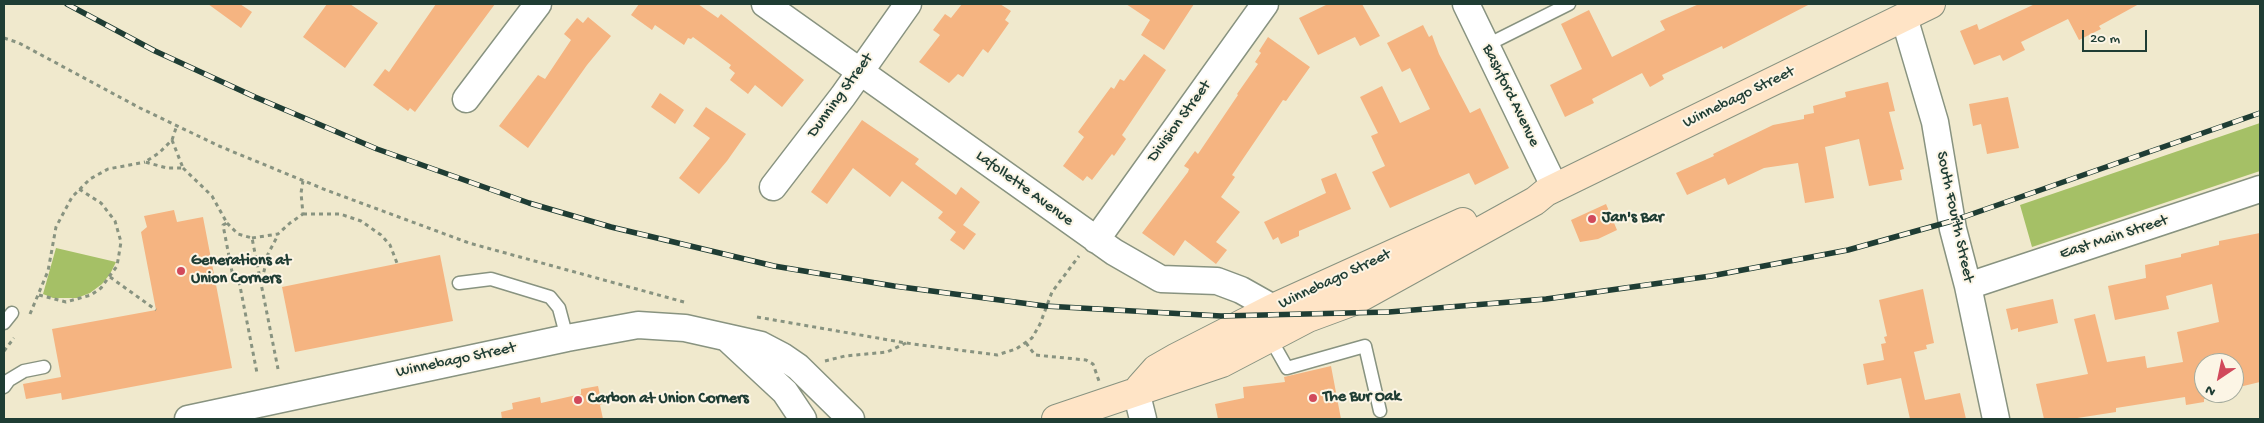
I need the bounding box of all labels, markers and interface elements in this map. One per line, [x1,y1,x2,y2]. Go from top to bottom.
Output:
scale bar [2084,20,2149,52]
text: 20 m [2090,30,2120,48]
street label: Bashford Avenue [1477,42,1543,150]
street label: Dunning Street [804,50,878,142]
street label: Winnebago Street [1680,63,1798,133]
street label: Division Street [1144,77,1216,167]
street label: Lafollette Avenue [971,147,1077,231]
street label: South Fourth Street [1931,150,1977,284]
place label: Jan's Bar [1602,209,1663,229]
street label: East Main Street [2058,211,2170,265]
marker: Jan's Bar [1586,213,1598,225]
street label: Winnebago Street [1276,246,1394,314]
place label: Generations at Union Corners [191,252,291,290]
marker: Generations at Union Corners [175,265,187,277]
street label: Winnebago Street [394,339,518,383]
north arrow [2194,353,2244,403]
text: N [2202,380,2219,400]
place label: The Bur Oak [1323,388,1401,408]
place label: Carbon at Union Corners [588,390,749,410]
marker: The Bur Oak [1307,392,1319,404]
marker: Carbon at Union Corners [572,394,584,406]

